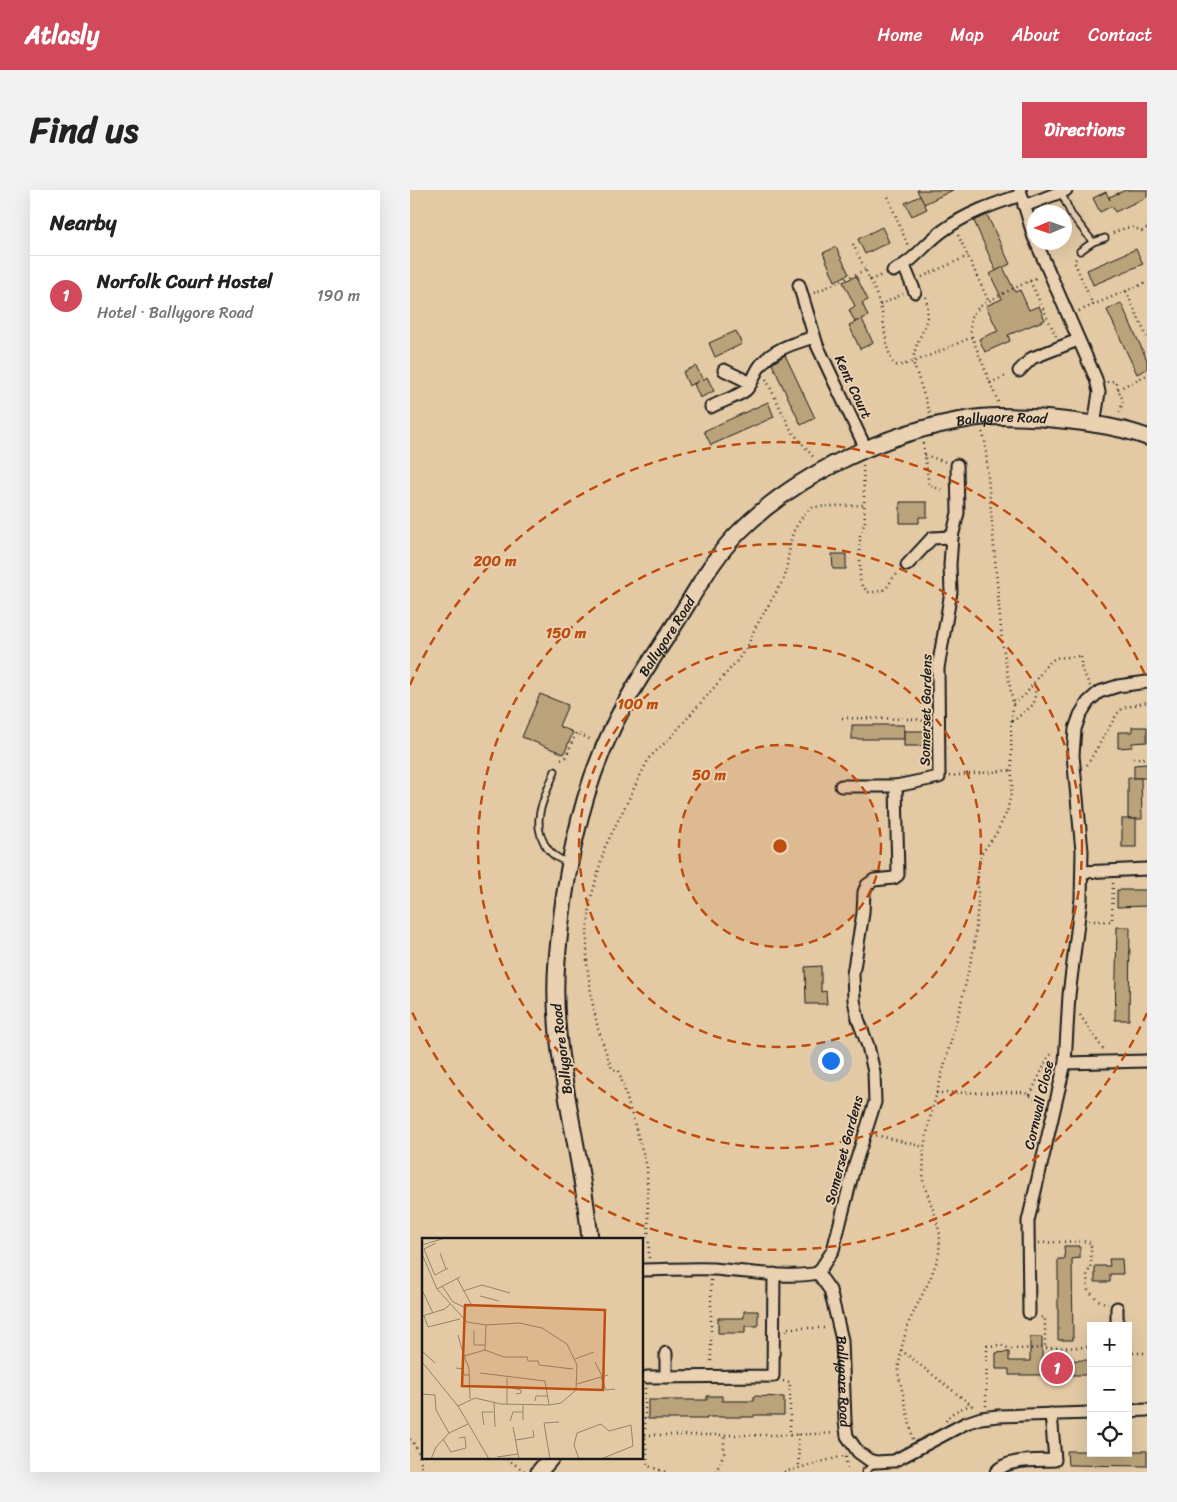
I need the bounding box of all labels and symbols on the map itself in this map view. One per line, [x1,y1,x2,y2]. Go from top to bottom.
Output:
north arrow [1027,205,1072,250]
street label: Kent Court [827,351,879,423]
street label: Ballygore Road [954,404,1050,433]
text: 200 m [472,548,517,574]
street label: Ballygore Road [631,590,703,682]
text: 150 m [546,620,587,646]
street label: Somerset Gardens [913,653,939,766]
text: 100 m [618,691,659,717]
text: 50 m [692,762,727,788]
centre of rings [771,837,789,855]
street label: Ballygore Road [544,1001,580,1096]
your location [818,1048,844,1074]
street label: Cornwall Close [1017,1058,1061,1152]
street label: Somerset Gardens [817,1092,871,1207]
inset map [422,1238,644,1460]
street label: Ballygore Road [829,1335,858,1430]
pin: 1 [1041,1349,1073,1387]

